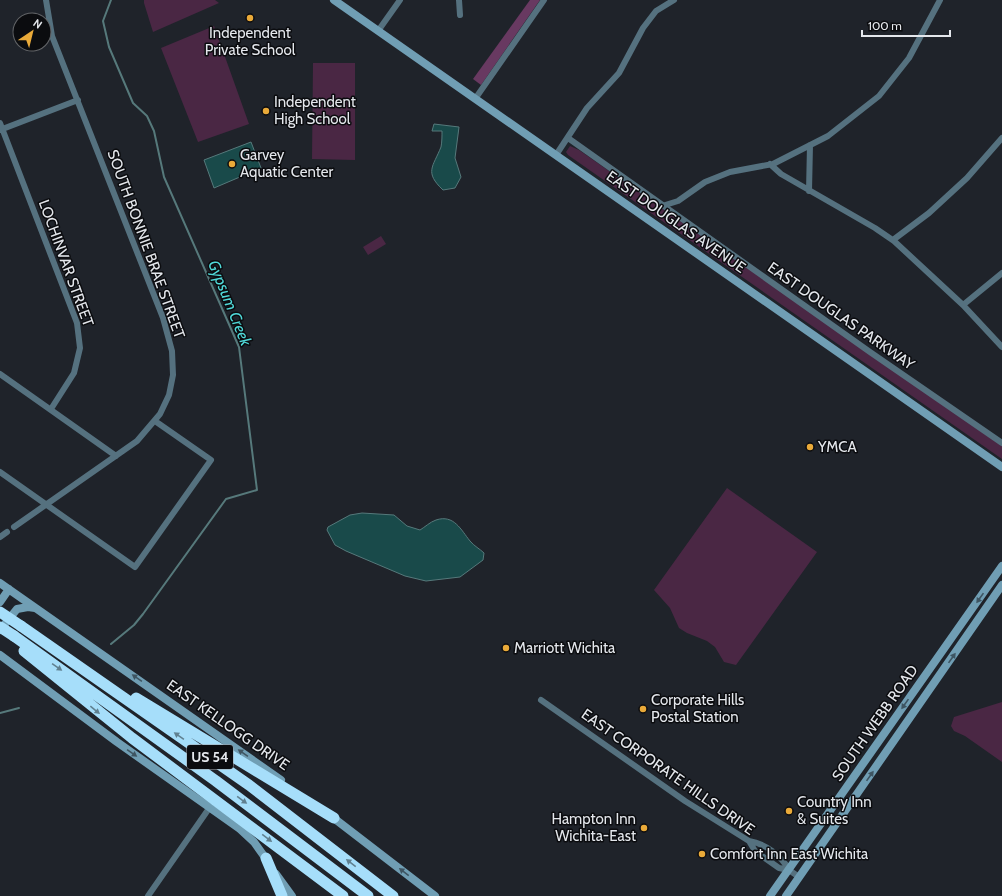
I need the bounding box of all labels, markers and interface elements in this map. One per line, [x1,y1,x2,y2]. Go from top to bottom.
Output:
north arrow [12,12,52,52]
scale bar [862,12,950,38]
marker: Independent Private School [245,13,255,23]
text: N [31,16,45,32]
text: 100 m [868,18,902,33]
place label: Independent Private School [205,24,296,59]
place label: Independent High School [274,93,356,128]
marker: Independent High School [261,106,271,116]
place label: Garvey Aquatic Center [240,146,333,181]
street label: SOUTH BONNIE BRAE STREET [103,147,189,341]
marker: Garvey Aquatic Center [227,159,237,169]
street label: EAST DOUGLAS AVENUE [603,167,749,277]
street label: LOCHINVAR STREET [35,197,97,329]
water label: Gypsum Creek [204,257,256,350]
street label: EAST DOUGLAS PARKWAY [764,258,918,374]
place label: YMCA [817,438,857,456]
marker: YMCA [805,442,815,452]
one-way arrow [976,593,984,603]
place label: Marriott Wichita [514,639,616,657]
marker: Marriott Wichita [501,643,511,653]
one-way arrow [948,653,956,663]
street label: SOUTH WEBB ROAD [828,661,922,784]
one-way arrow [52,663,62,671]
one-way arrow [132,674,142,682]
street label: EAST KELLOGG DRIVE [163,676,293,774]
place label: Corporate Hills Postal Station [651,691,744,726]
one-way arrow [901,699,909,710]
marker: Corporate Hills Postal Station [638,704,648,714]
one-way arrow [90,705,101,714]
street label: EAST CORPORATE HILLS DRIVE [578,705,758,839]
one-way arrow [174,732,184,740]
road number: US 54 [187,745,233,769]
one-way arrow [127,749,138,757]
one-way arrow [238,749,248,757]
one-way arrow [866,771,874,781]
place label: Country Inn & Suites [797,793,872,828]
one-way arrow [237,796,248,804]
marker: Country Inn & Suites [784,806,794,816]
place label: Hampton Inn Wichita-East [551,810,636,845]
marker: Hampton Inn Wichita-East [639,823,649,833]
one-way arrow [261,833,272,842]
place label: Comfort Inn East Wichita [710,845,869,863]
marker: Comfort Inn East Wichita [697,849,707,859]
one-way arrow [346,859,357,867]
one-way arrow [398,868,409,876]

